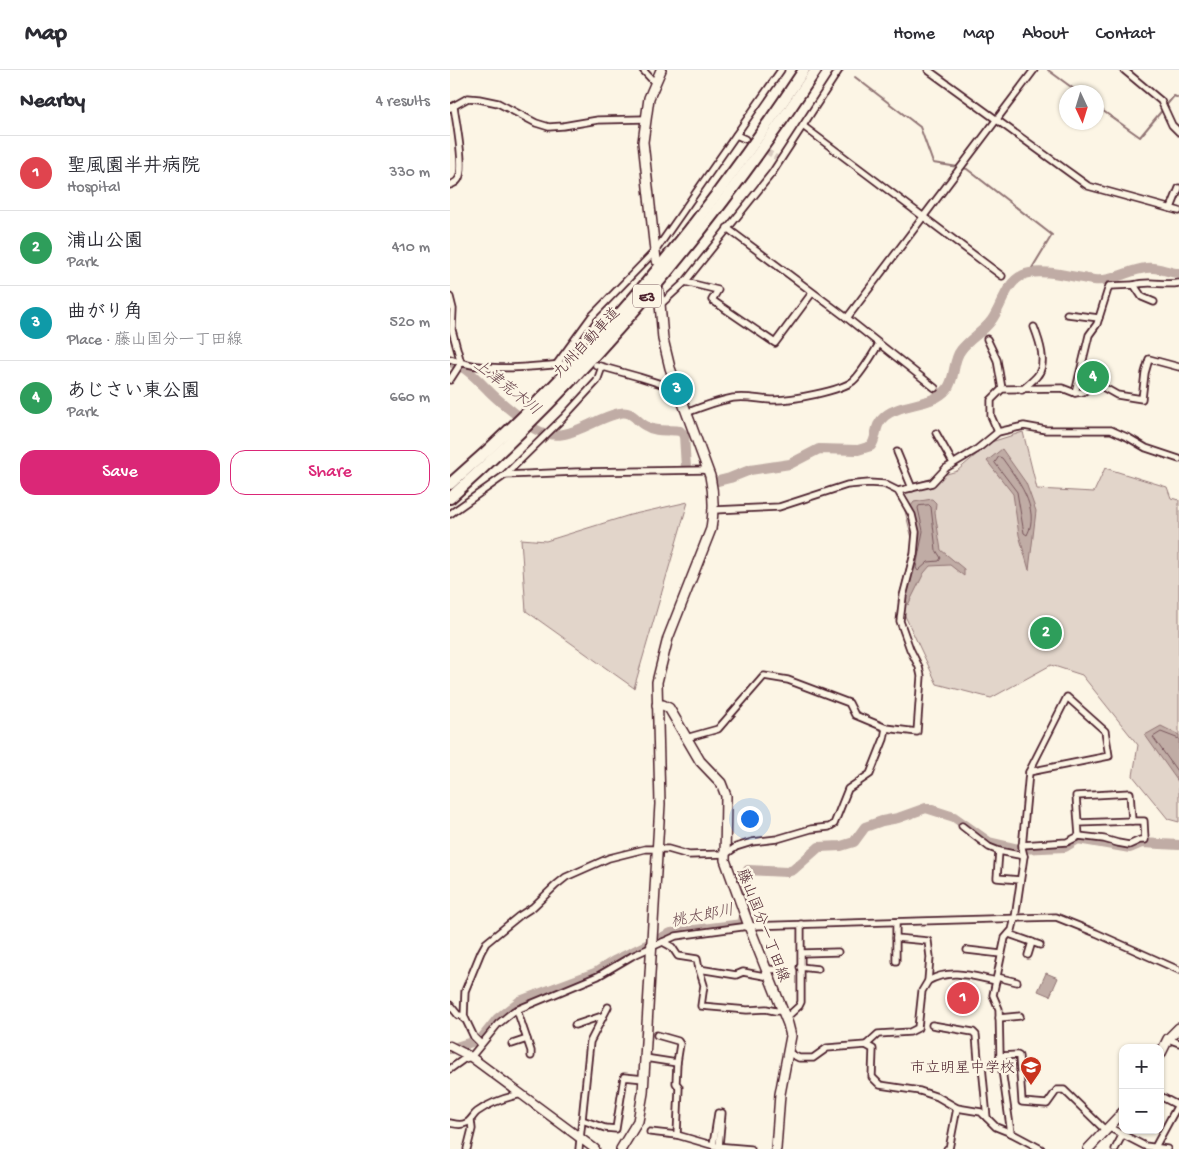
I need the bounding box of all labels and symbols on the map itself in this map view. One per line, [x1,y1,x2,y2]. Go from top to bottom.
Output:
north arrow [1059,85,1104,130]
road number: E3 [633,285,661,308]
street label: 九州自動車道 [549,304,625,382]
water label: 上津荒木川 [468,356,544,421]
pin: 4 [1077,358,1109,396]
pin: 3 [661,370,693,408]
pin: 2 [1030,614,1062,652]
your location [737,806,763,832]
street label: 藤山国分一丁田線 [732,866,793,985]
water label: 桃太郎川 [669,901,736,933]
pin: 1 [947,979,979,1017]
school or university icon: 市立明星中学校 [1019,1055,1043,1086]
place label: 市立明星中学校 [910,1059,1015,1078]

